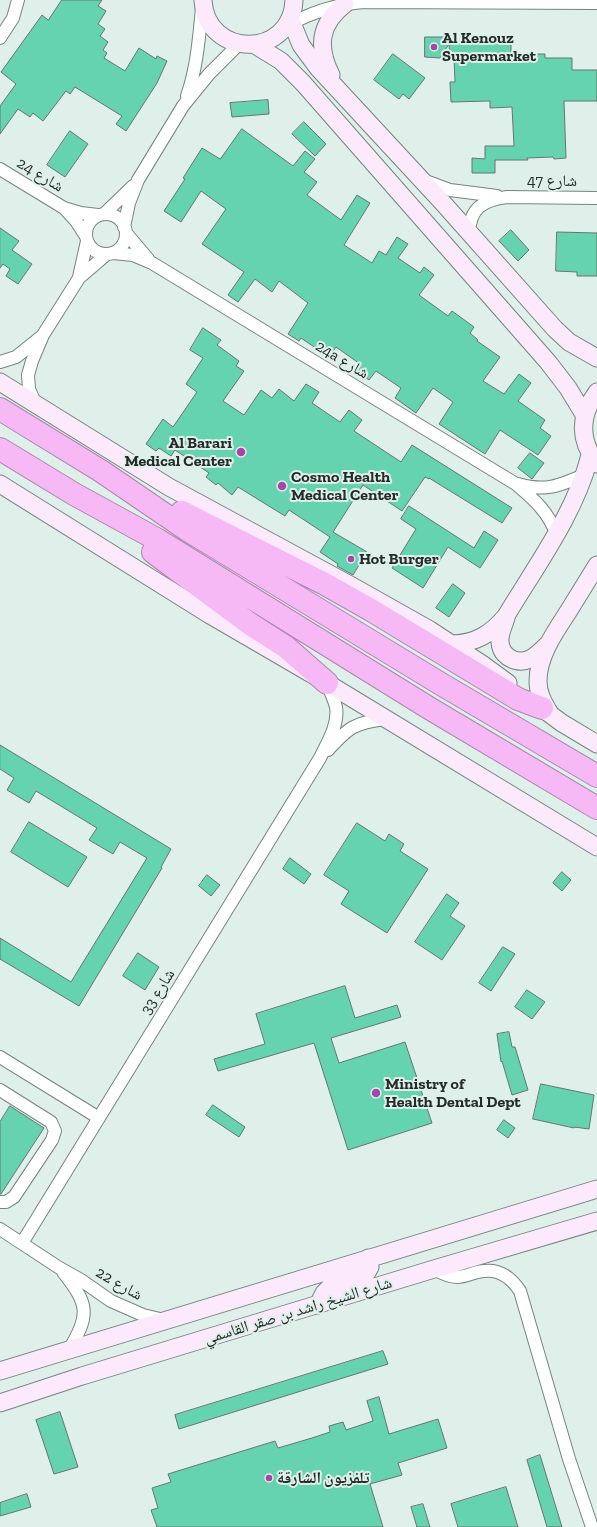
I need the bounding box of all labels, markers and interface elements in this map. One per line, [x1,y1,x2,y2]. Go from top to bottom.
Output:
place label: Al Kenouz Supermarket [442,28,536,66]
marker: Al Kenouz Supermarket [429,42,439,52]
street label: شارع 24 [13,154,67,196]
street label: شارع 47 [527,171,577,191]
street label: 24a شارع [312,337,372,383]
place label: Al Barari Medical Center [124,433,232,471]
marker: Al Barari Medical Center [235,446,247,458]
place label: Cosmo Health Medical Center [291,467,399,505]
marker: Cosmo Health Medical Center [276,480,288,492]
place label: Hot Burger [359,549,439,569]
marker: Hot Burger [346,554,356,564]
street label: شارع 33 [137,966,179,1018]
place label: Ministry of Health Dental Dept [385,1074,521,1112]
marker: Ministry of Health Dental Dept [370,1087,382,1099]
street label: شارع 22 [92,1263,146,1305]
street label: شارع الشيخ راشد بن صقر القاسمي [202,1273,394,1349]
place label: تلفزيون الشارقة [277,1468,369,1488]
marker: تلفزيون الشارقة [264,1473,274,1483]

